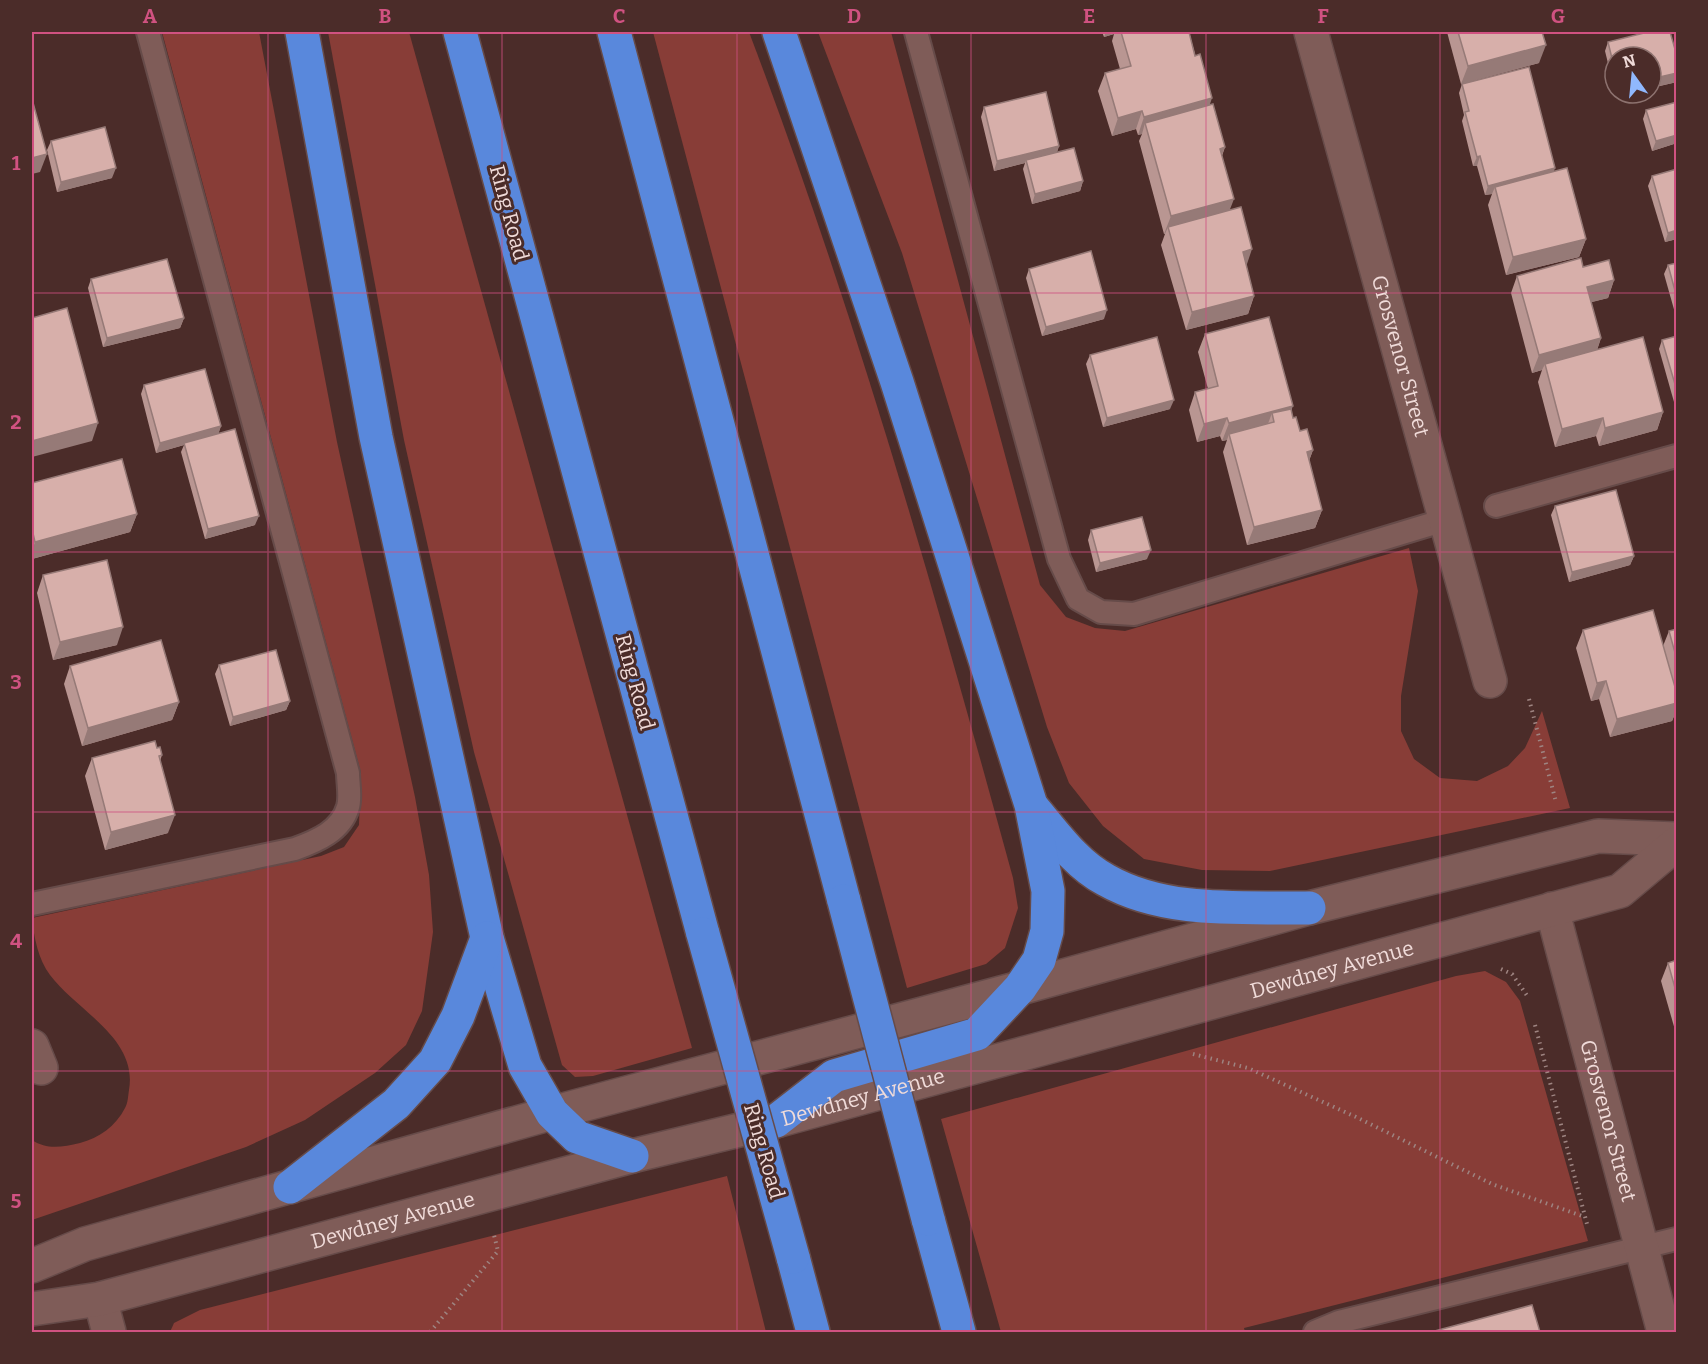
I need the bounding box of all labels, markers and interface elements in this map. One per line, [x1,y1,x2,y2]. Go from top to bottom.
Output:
text: A [143,4,158,28]
text: B [379,4,392,28]
text: C [613,4,625,28]
text: D [847,4,861,28]
text: E [1083,4,1095,28]
text: F [1317,4,1329,28]
text: G [1551,4,1565,28]
north arrow [1603,45,1663,105]
text: N [1621,50,1638,72]
text: 1 [12,151,21,175]
street label: Ring Road [484,162,534,264]
street label: Grosvenor Street [1366,272,1435,440]
text: 2 [10,410,22,434]
street label: Ring Road [610,631,660,733]
text: 3 [10,670,22,694]
text: 4 [10,929,22,953]
street label: Dewdney Avenue [1247,935,1417,1004]
street label: Grosvenor Street [1574,1037,1642,1205]
street label: Dewdney Avenue [778,1063,948,1132]
street label: Ring Road [738,1100,790,1202]
street label: Dewdney Avenue [308,1186,478,1255]
text: 5 [11,1189,22,1213]

